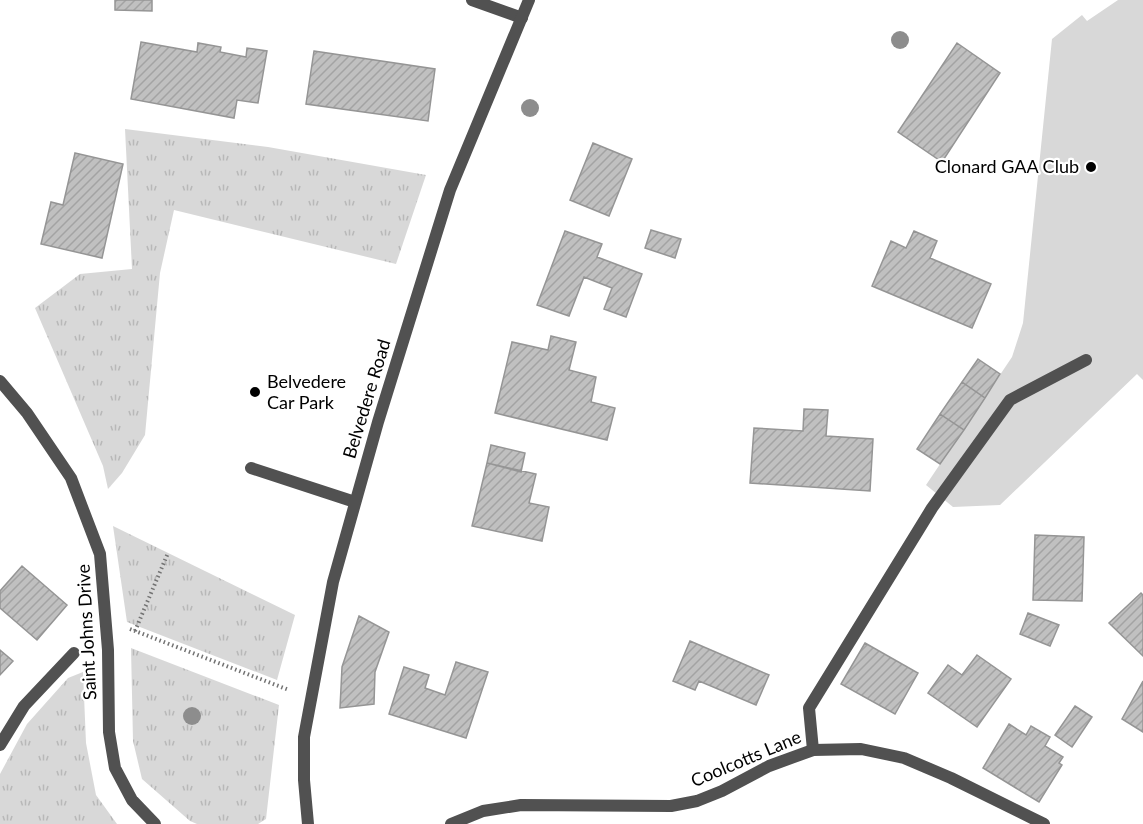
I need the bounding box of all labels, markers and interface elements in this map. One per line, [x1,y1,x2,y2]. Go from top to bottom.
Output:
place label: Clonard GAA Club [935,155,1079,177]
marker: Clonard GAA Club [1084,160,1098,174]
street label: Belvedere Road [337,336,395,461]
place label: Belvedere Car Park [267,370,346,413]
marker: Belvedere Car Park [248,385,262,399]
street label: Saint Johns Drive [71,563,101,701]
street label: Coolcotts Lane [687,725,804,791]

